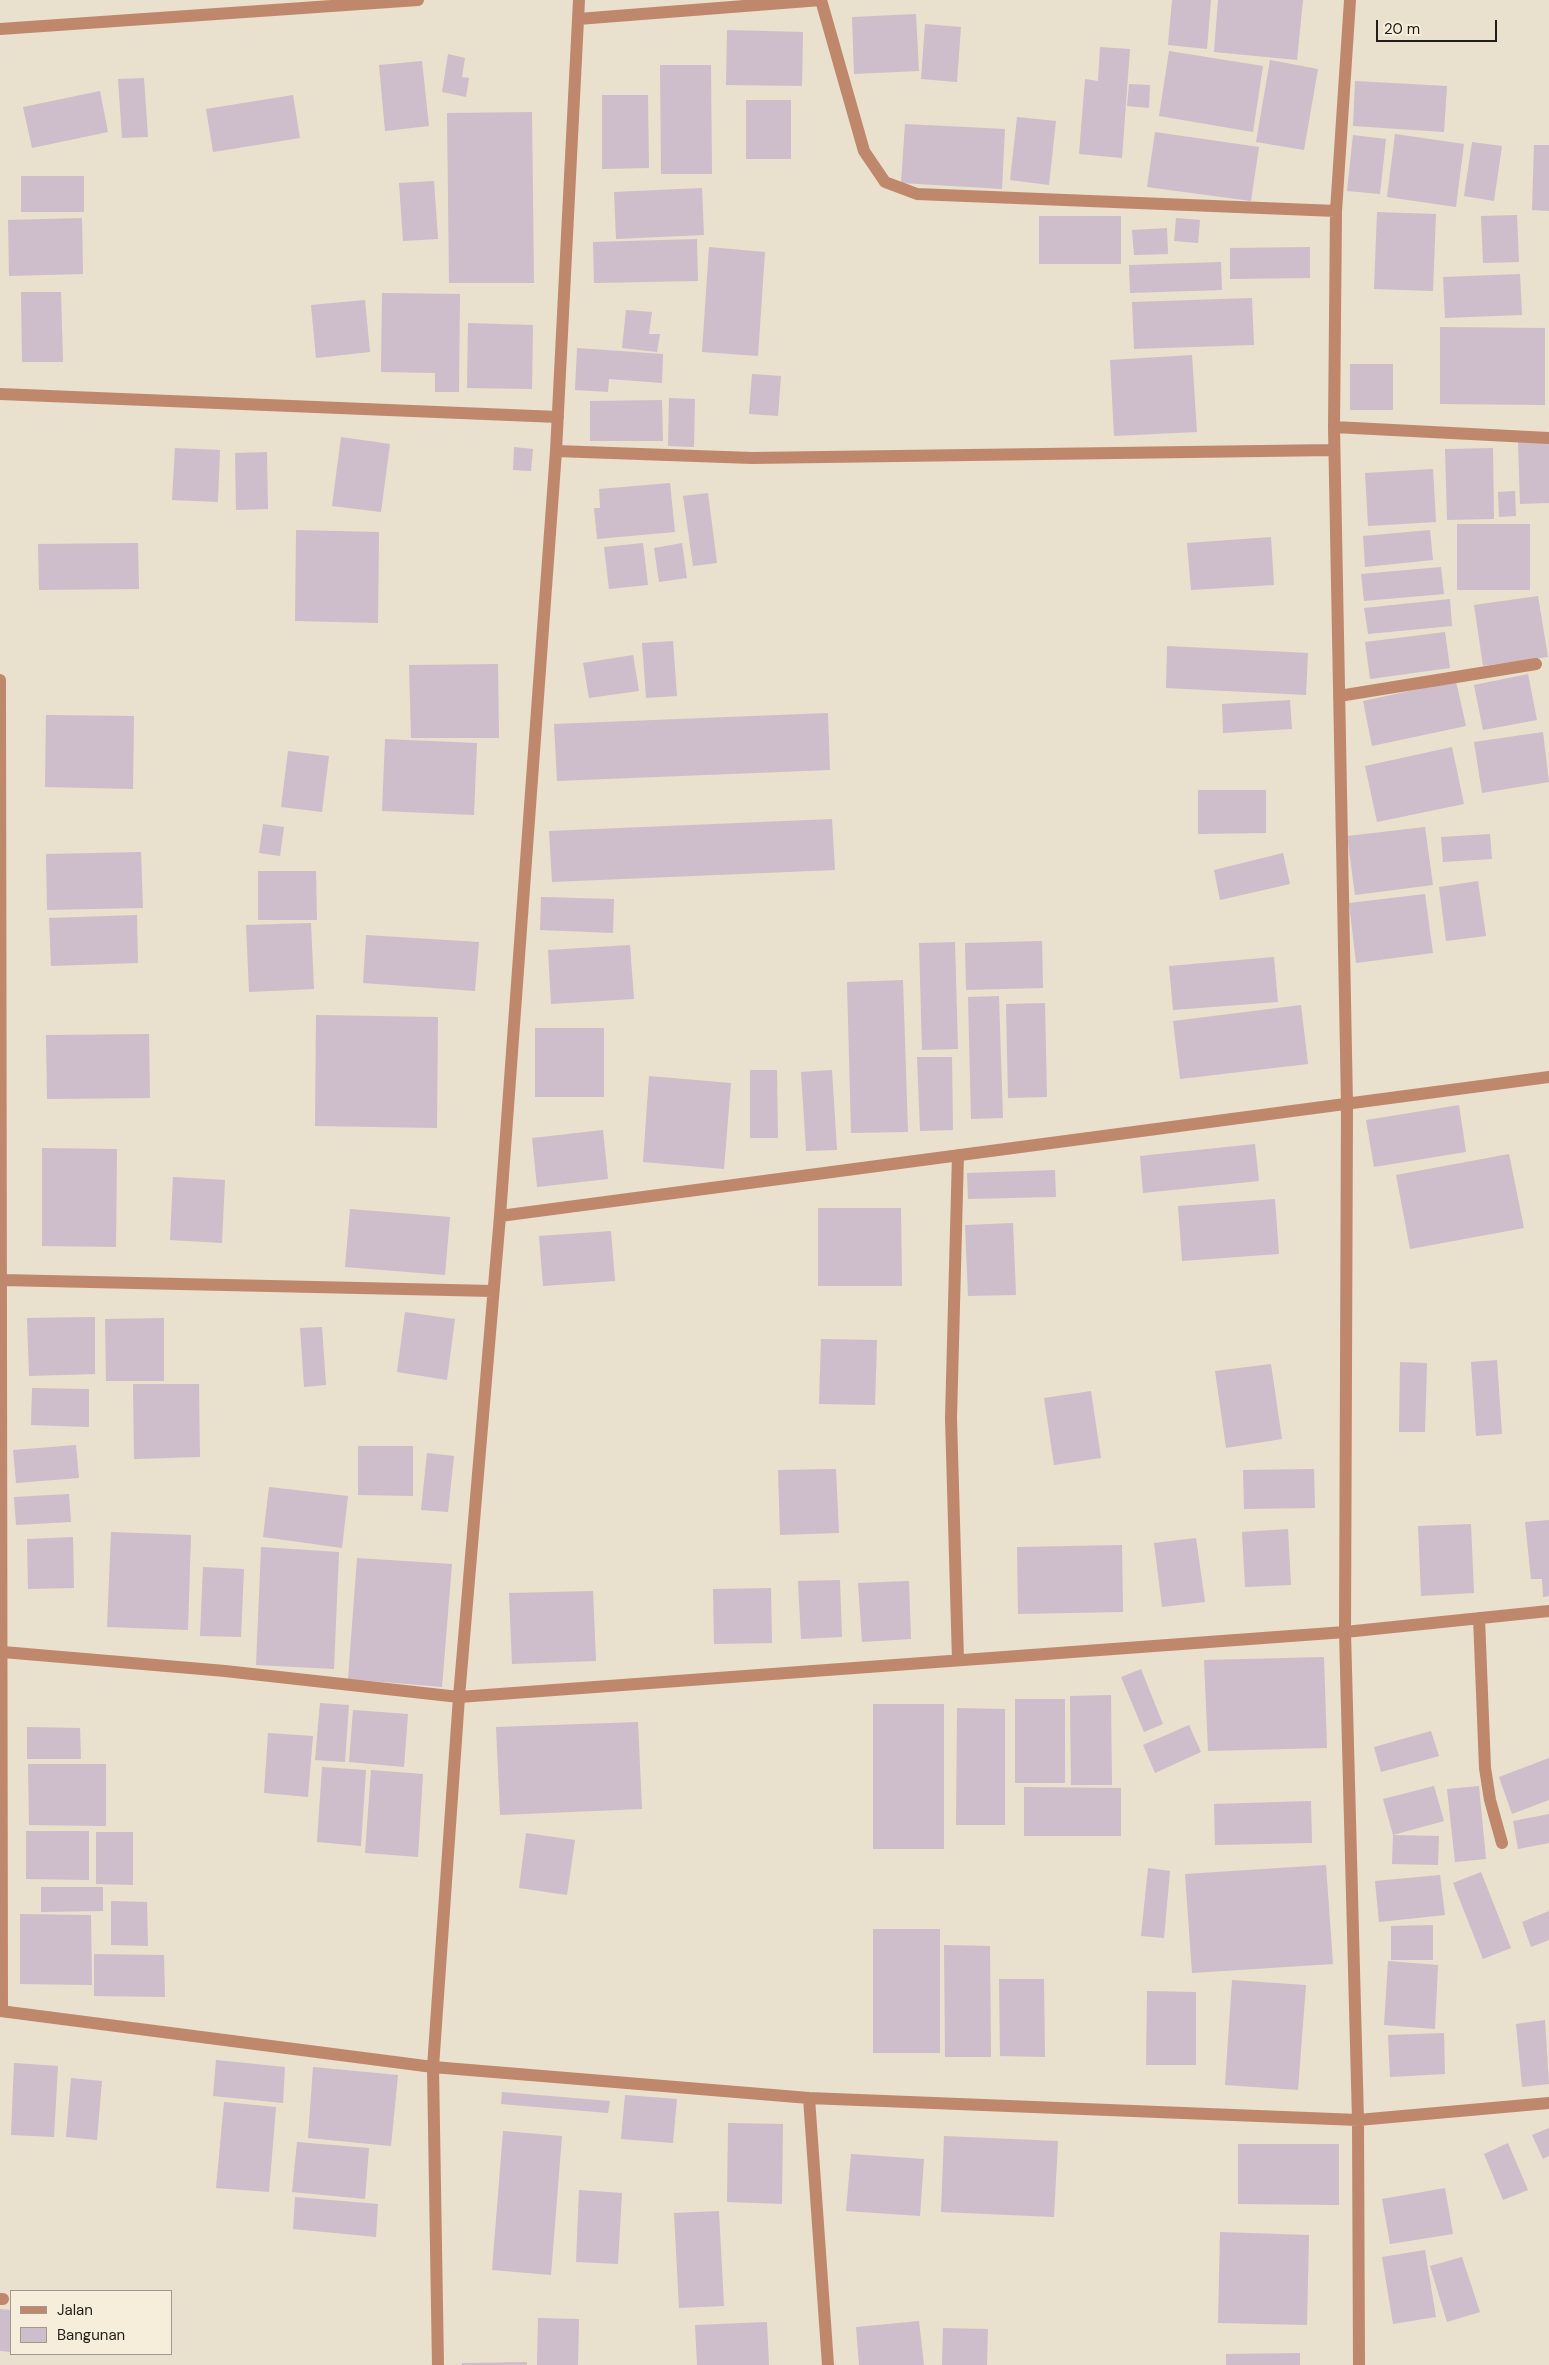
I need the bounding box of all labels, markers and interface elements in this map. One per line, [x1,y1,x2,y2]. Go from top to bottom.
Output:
scale bar [1379,10,1500,42]
text: 20 m [1384,19,1420,39]
legend [10,2290,172,2355]
text: Jalan [57,2300,93,2320]
text: Bangunan [57,2325,125,2345]

